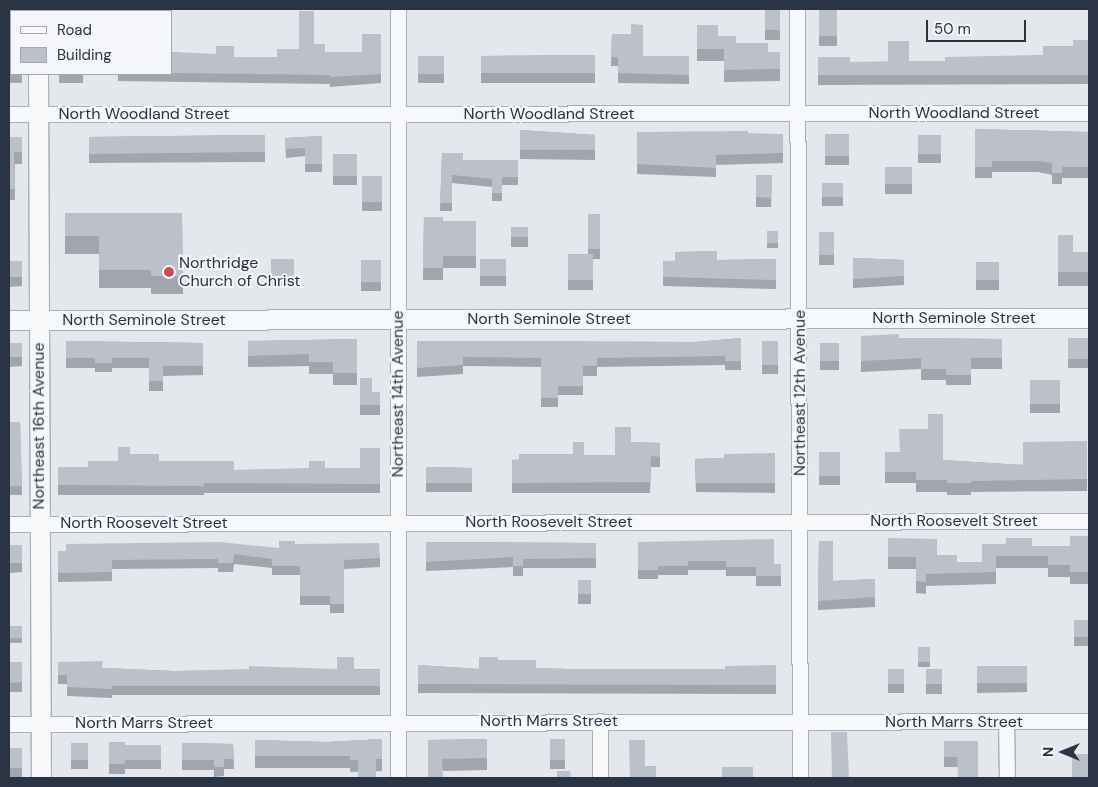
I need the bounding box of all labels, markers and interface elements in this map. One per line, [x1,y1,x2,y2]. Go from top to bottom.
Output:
legend [10,10,172,75]
scale bar [928,10,1028,42]
text: 50 m [934,19,971,39]
text: Road [57,20,92,40]
text: Building [57,45,112,65]
street label: North Woodland Street [869,103,1039,123]
street label: North Woodland Street [59,104,229,124]
street label: North Woodland Street [464,104,634,124]
place label: Northridge Church of Christ [179,253,301,291]
marker: Northridge Church of Christ [163,266,175,278]
street label: North Seminole Street [872,308,1036,328]
street label: North Seminole Street [467,309,631,329]
street label: North Seminole Street [62,310,226,330]
street label: Northeast 12th Avenue [790,310,810,476]
street label: Northeast 14th Avenue [388,311,408,477]
street label: Northeast 16th Avenue [29,342,49,510]
street label: North Roosevelt Street [870,511,1038,531]
street label: North Roosevelt Street [465,512,633,532]
street label: North Roosevelt Street [60,513,228,533]
street label: North Marrs Street [480,711,618,731]
street label: North Marrs Street [885,712,1023,732]
street label: North Marrs Street [75,713,213,733]
north arrow [1038,727,1088,777]
text: N [1039,747,1057,757]

